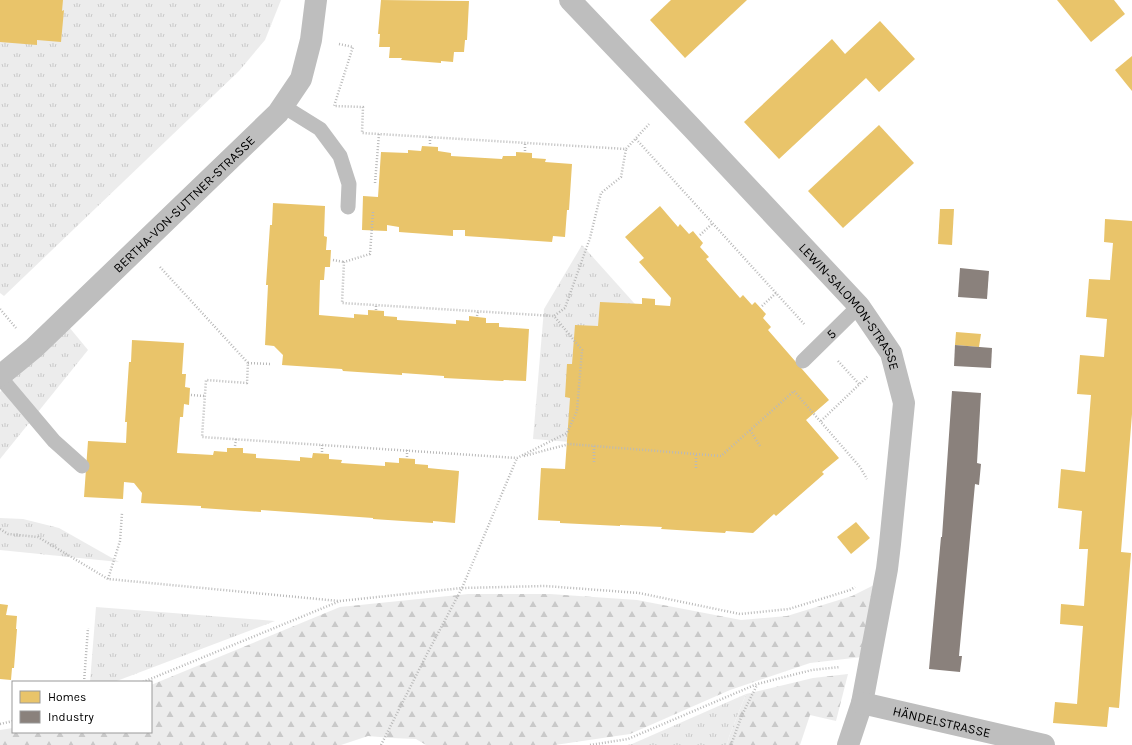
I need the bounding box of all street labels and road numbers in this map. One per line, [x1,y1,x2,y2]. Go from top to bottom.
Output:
street label: BERTHA-VON-SUTTNER-STRASSE [110,133,258,276]
street label: LEWIN-SALOMON-STRASSE [796,240,902,372]
street label: 5 [823,326,839,342]
street label: HÄNDELSTRASSE [891,703,992,740]

